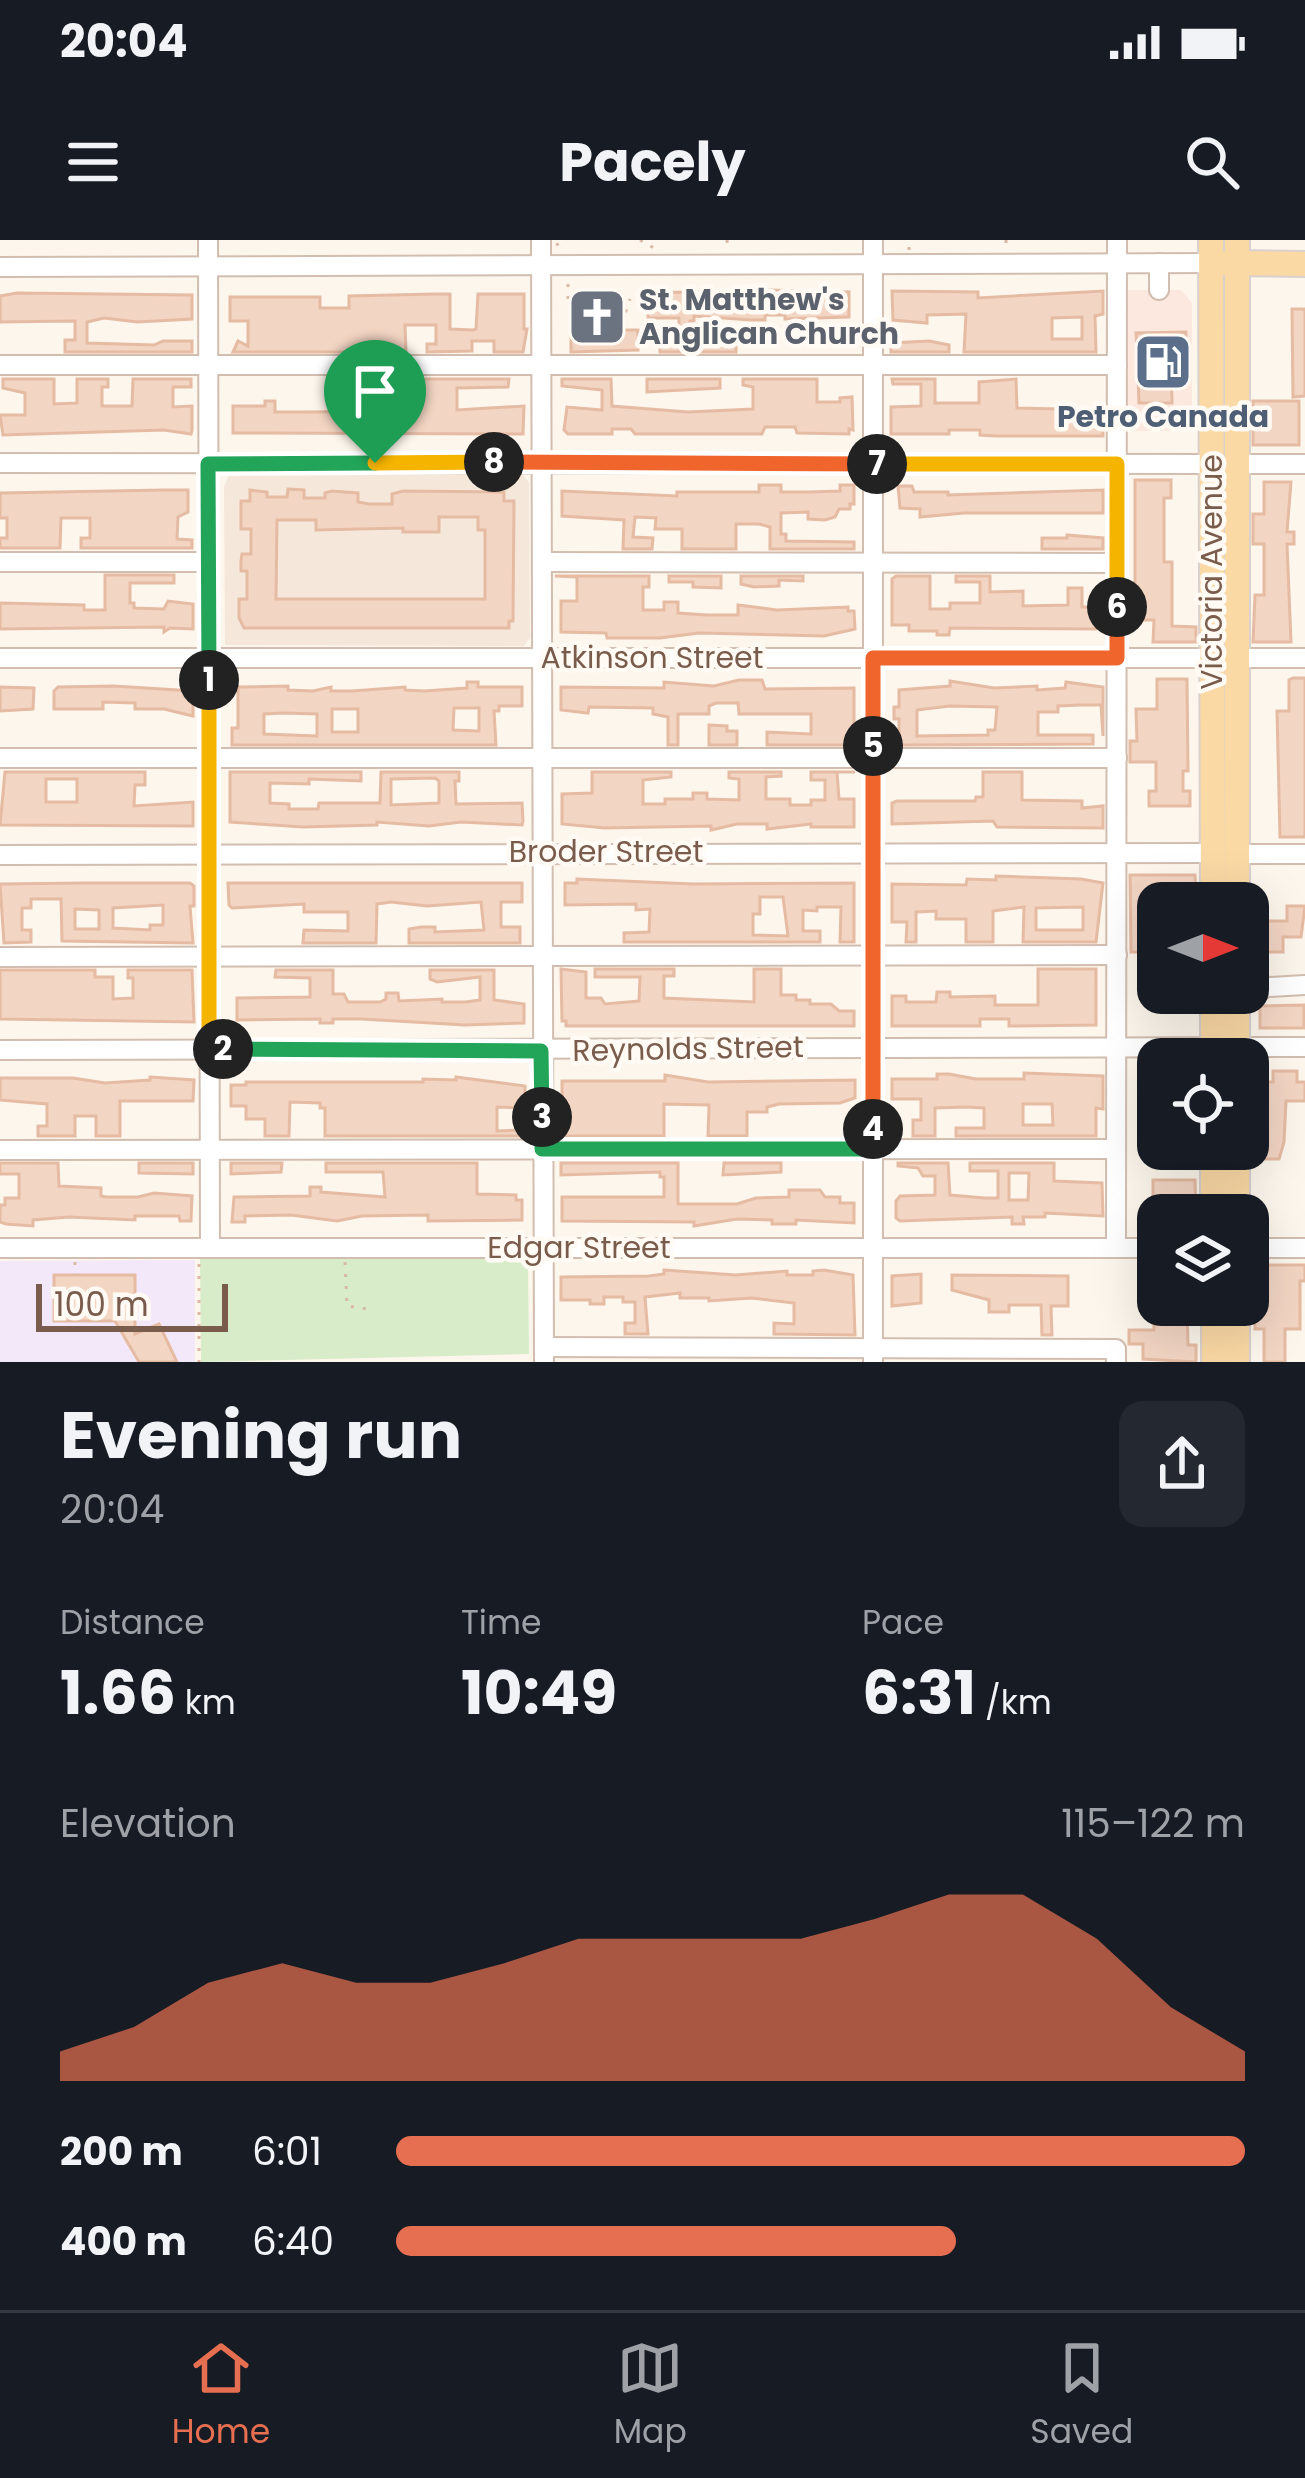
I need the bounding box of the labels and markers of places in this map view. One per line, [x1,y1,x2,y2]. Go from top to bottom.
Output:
place label: St. Matthew's Anglican Church [639,278,899,355]
church icon: St. Matthew's Anglican Church [566,286,628,348]
fuel station icon: Petro Canada [1132,331,1194,393]
pin [324,340,426,463]
place label: Petro Canada [1057,395,1269,438]
pin: 8 [464,432,524,492]
pin: 7 [847,434,907,494]
pin: 6 [1087,577,1147,637]
pin: 1 [179,650,239,710]
pin: 5 [843,716,903,776]
pin: 2 [193,1019,253,1079]
pin: 3 [512,1087,572,1147]
pin: 4 [843,1099,903,1159]

